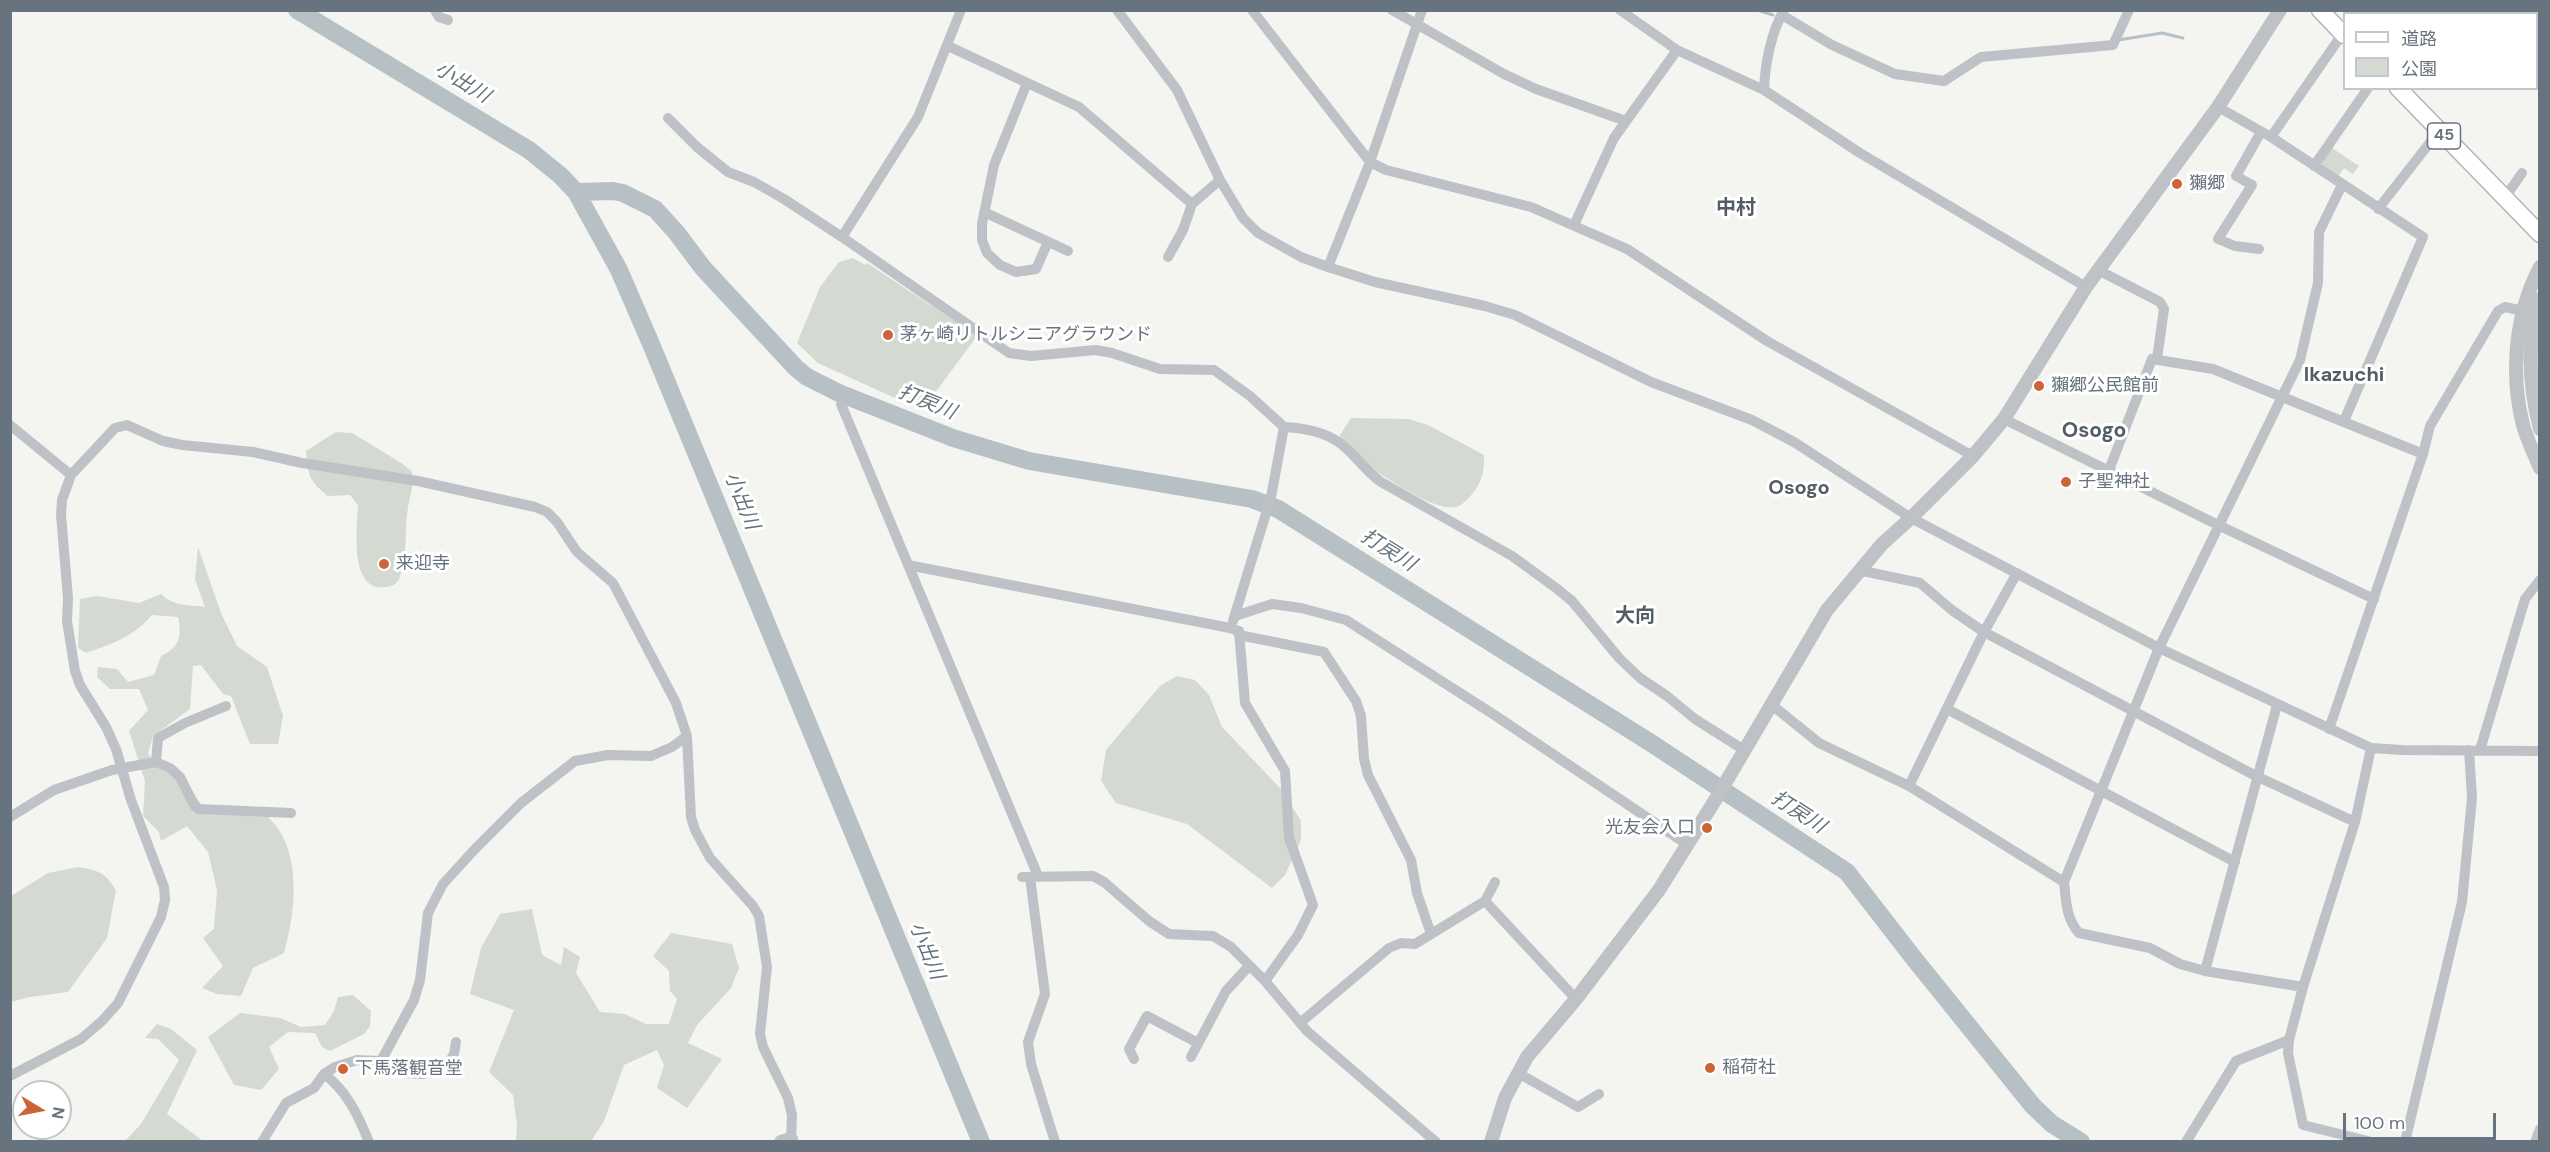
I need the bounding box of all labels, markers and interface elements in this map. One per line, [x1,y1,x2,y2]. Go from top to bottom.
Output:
legend [2343,12,2538,90]
text: 道路 [2401,27,2437,51]
water label: 小出川 [430,57,494,109]
text: 公園 [2401,57,2437,81]
road number: 45 [2428,123,2460,149]
place label: 獺郷 [2189,173,2225,195]
marker: 獺郷 [2170,177,2184,191]
district label: 中村 [1716,197,1756,221]
place label: 茅ヶ崎リトルシニアグラウンド [900,324,1152,346]
marker: 茅ヶ崎リトルシニアグラウンド [881,328,895,342]
district label: Ikazuchi [2304,364,2384,388]
place label: 獺郷公民館前 [2051,375,2159,397]
marker: 獺郷公民館前 [2032,379,2046,393]
water label: 打戻川 [895,381,959,425]
district label: Osogo [2062,418,2126,444]
water label: 小出川 [719,469,763,533]
place label: 子聖神社 [2078,471,2150,493]
marker: 子聖神社 [2059,475,2073,489]
district label: Osogo [1768,477,1830,501]
water label: 打戻川 [1356,525,1420,577]
place label: 来迎寺 [396,553,450,575]
marker: 来迎寺 [377,557,391,571]
district label: 大向 [1615,605,1655,629]
water label: 打戻川 [1766,787,1830,839]
place label: 光友会入口 [1605,817,1695,839]
marker: 光友会入口 [1700,821,1714,835]
water label: 小出川 [904,919,948,983]
place label: 稲荷社 [1722,1057,1776,1079]
place label: 下馬落観音堂 [355,1058,463,1080]
marker: 稲荷社 [1703,1061,1717,1075]
marker: 下馬落観音堂 [336,1062,350,1076]
north arrow [12,1080,72,1140]
scale bar [2346,1101,2499,1139]
text: N [47,1105,70,1120]
text: 100 m [2354,1111,2405,1135]

